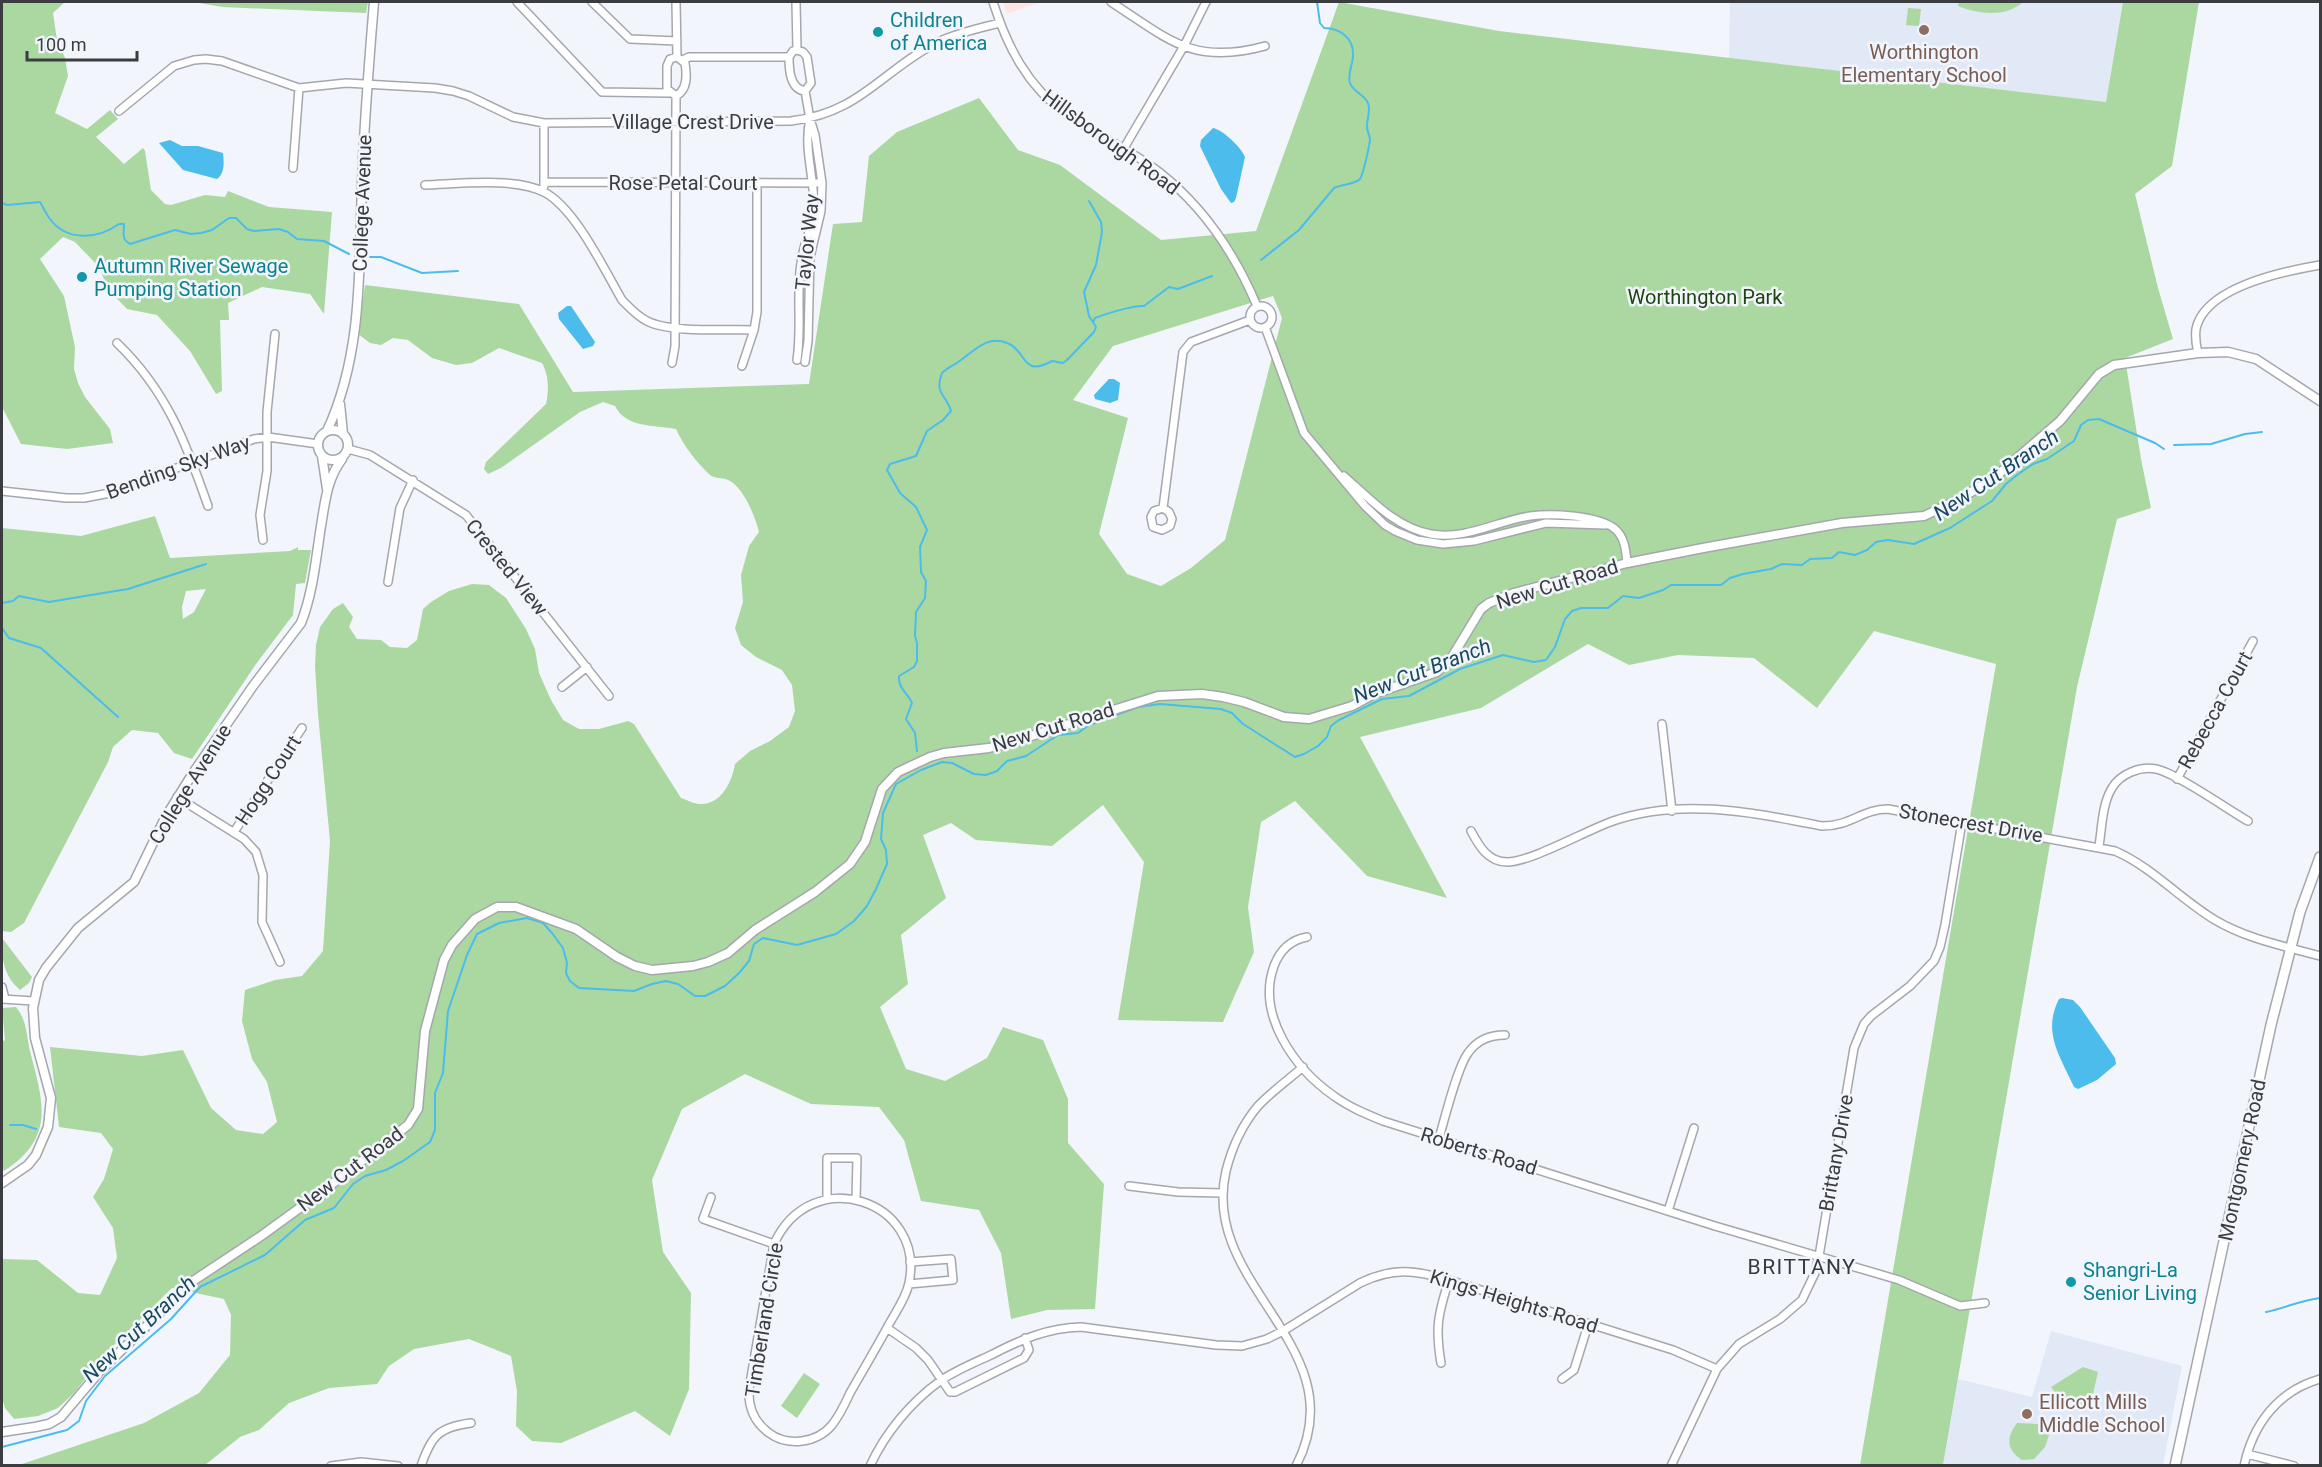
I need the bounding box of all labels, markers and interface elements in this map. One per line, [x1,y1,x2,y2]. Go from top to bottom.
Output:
place label: Children of America [890,8,988,55]
marker: Worthington Elementary School [1917,23,1931,37]
scale bar [27,24,136,62]
marker: Children of America [871,25,885,39]
text: 100 m [36,34,87,55]
place label: Worthington Elementary School [1841,40,2007,87]
street label: Hillsborough Road [1038,84,1184,200]
street label: Village Crest Drive [612,110,774,134]
street label: College Avenue [348,134,376,272]
street label: Rose Petal Court [608,171,758,195]
street label: Taylor Way [790,192,824,291]
place label: Autumn River Sewage Pumping Station [94,254,288,301]
marker: Autumn River Sewage Pumping Station [75,270,89,284]
park label: Worthington Park [1628,285,1783,309]
water label: New Cut Branch [1929,424,2063,526]
street label: Bending Sky Way [103,430,254,504]
street label: Crested View [461,514,553,620]
street label: New Cut Road [1493,554,1621,614]
water label: New Cut Branch [1350,634,1494,708]
street label: Rebecca Court [2173,647,2257,773]
street label: New Cut Road [989,697,1117,757]
street label: College Avenue [144,720,236,848]
street label: Hogg Court [230,731,306,829]
street label: Stonecrest Drive [1897,799,2045,847]
street label: Montgomery Road [2213,1077,2271,1243]
street label: Brittany Drive [1814,1093,1858,1213]
street label: New Cut Road [292,1121,408,1217]
street label: Roberts Road [1418,1122,1540,1180]
street label: Timberland Circle [740,1241,788,1399]
district label: BRITTANY [1748,1255,1856,1279]
place label: Shangri-La Senior Living [2083,1258,2197,1305]
street label: Kings Heights Road [1427,1264,1601,1338]
water label: New Cut Branch [78,1271,200,1387]
marker: Shangri-La Senior Living [2064,1275,2078,1289]
place label: Ellicott Mills Middle School [2039,1390,2165,1437]
marker: Ellicott Mills Middle School [2020,1407,2034,1421]

